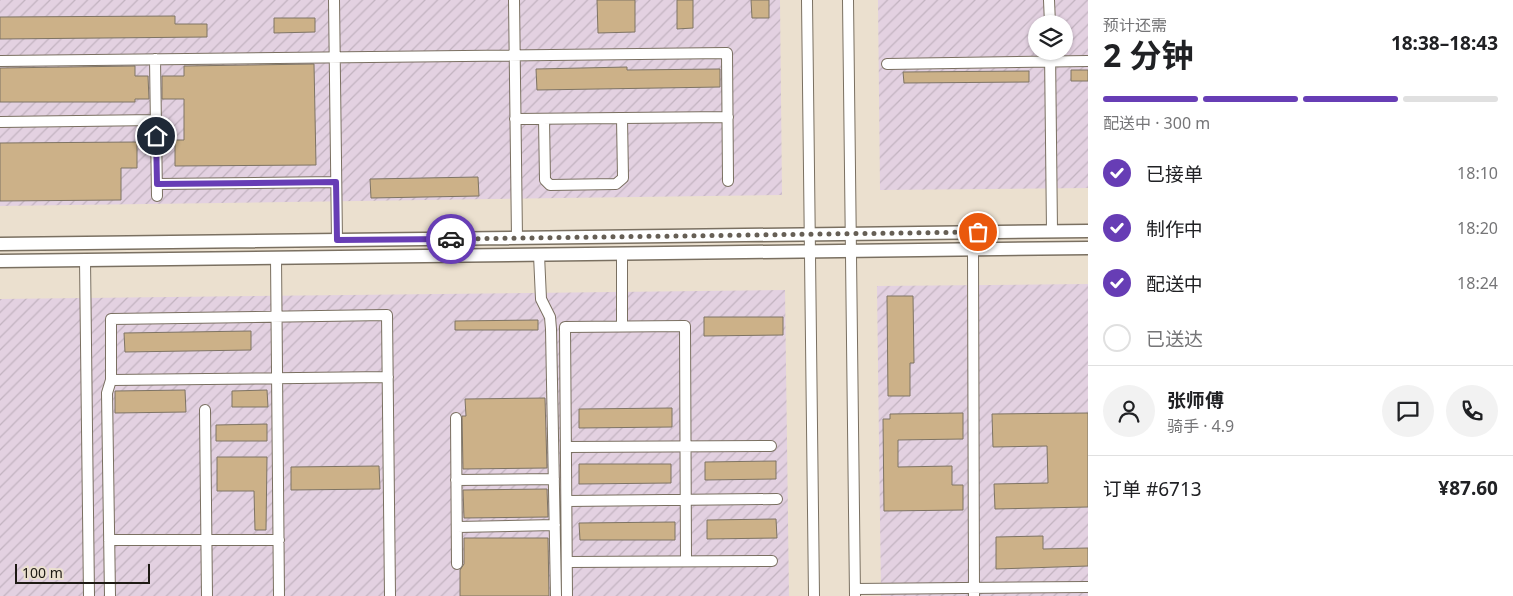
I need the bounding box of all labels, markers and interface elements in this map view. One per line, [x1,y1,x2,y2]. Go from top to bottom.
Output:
text: 预计还需 [1103,14,1167,36]
map controls [1028,15,1073,60]
button: layers [1028,15,1073,60]
text: 18:38–18:43 [1391,30,1498,56]
text: 2 分钟 [1103,33,1194,76]
text: 配送中 · 300 m [1103,112,1210,134]
pin [135,115,177,157]
icon: home [142,122,170,150]
icon: check [1103,159,1131,187]
text: 已接单 [1146,161,1203,187]
text: 18:10 [1457,162,1498,184]
pin [957,211,999,253]
courier [426,214,476,264]
icon: check [1103,214,1131,242]
text: 制作中 [1146,216,1203,242]
text: 18:20 [1457,217,1498,239]
icon: bag [964,218,992,246]
icon: car [437,225,465,253]
icon: check [1103,269,1131,297]
text: 配送中 [1146,271,1203,297]
text: 18:24 [1457,272,1498,294]
text: 已送达 [1146,326,1203,352]
button: person [1103,385,1155,437]
button: chat [1382,385,1434,437]
button: phone [1446,385,1498,437]
text: 张师傅 [1167,387,1224,413]
text: 骑手 · 4.9 [1167,415,1234,437]
text: ¥87.60 [1438,475,1498,501]
text: 订单 #6713 [1103,476,1202,502]
scale bar [15,561,150,584]
text: 100 m [22,563,63,582]

